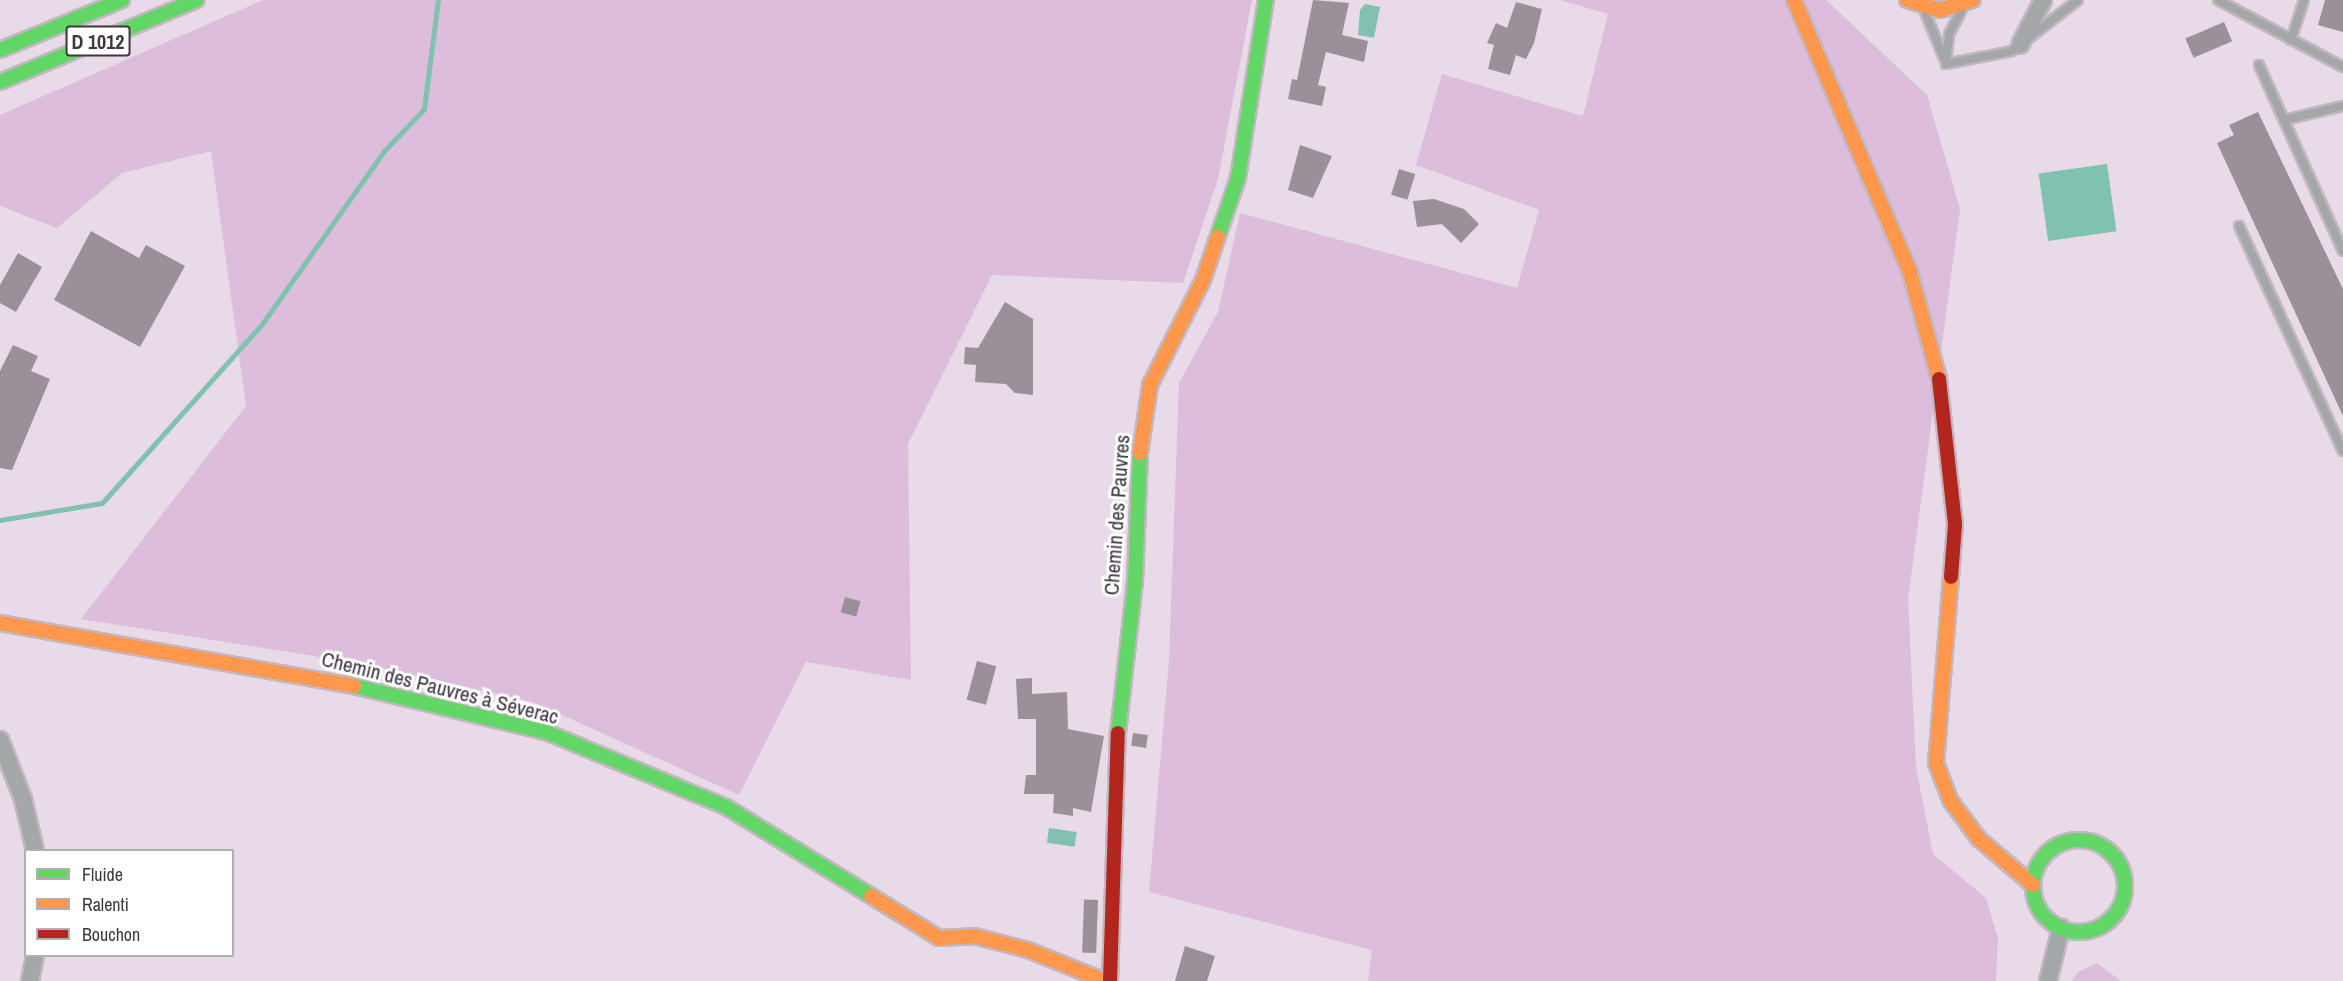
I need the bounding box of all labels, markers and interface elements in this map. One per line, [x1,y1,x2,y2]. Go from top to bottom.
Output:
road number: D 1012 [65,24,131,58]
street label: Chemin des Pauvres [1099,434,1135,596]
street label: Chemin des Pauvres à Séverac [319,646,561,730]
legend [24,849,234,957]
text: Fluide [82,862,123,887]
text: Ralenti [82,892,129,917]
text: Bouchon [82,922,140,947]

